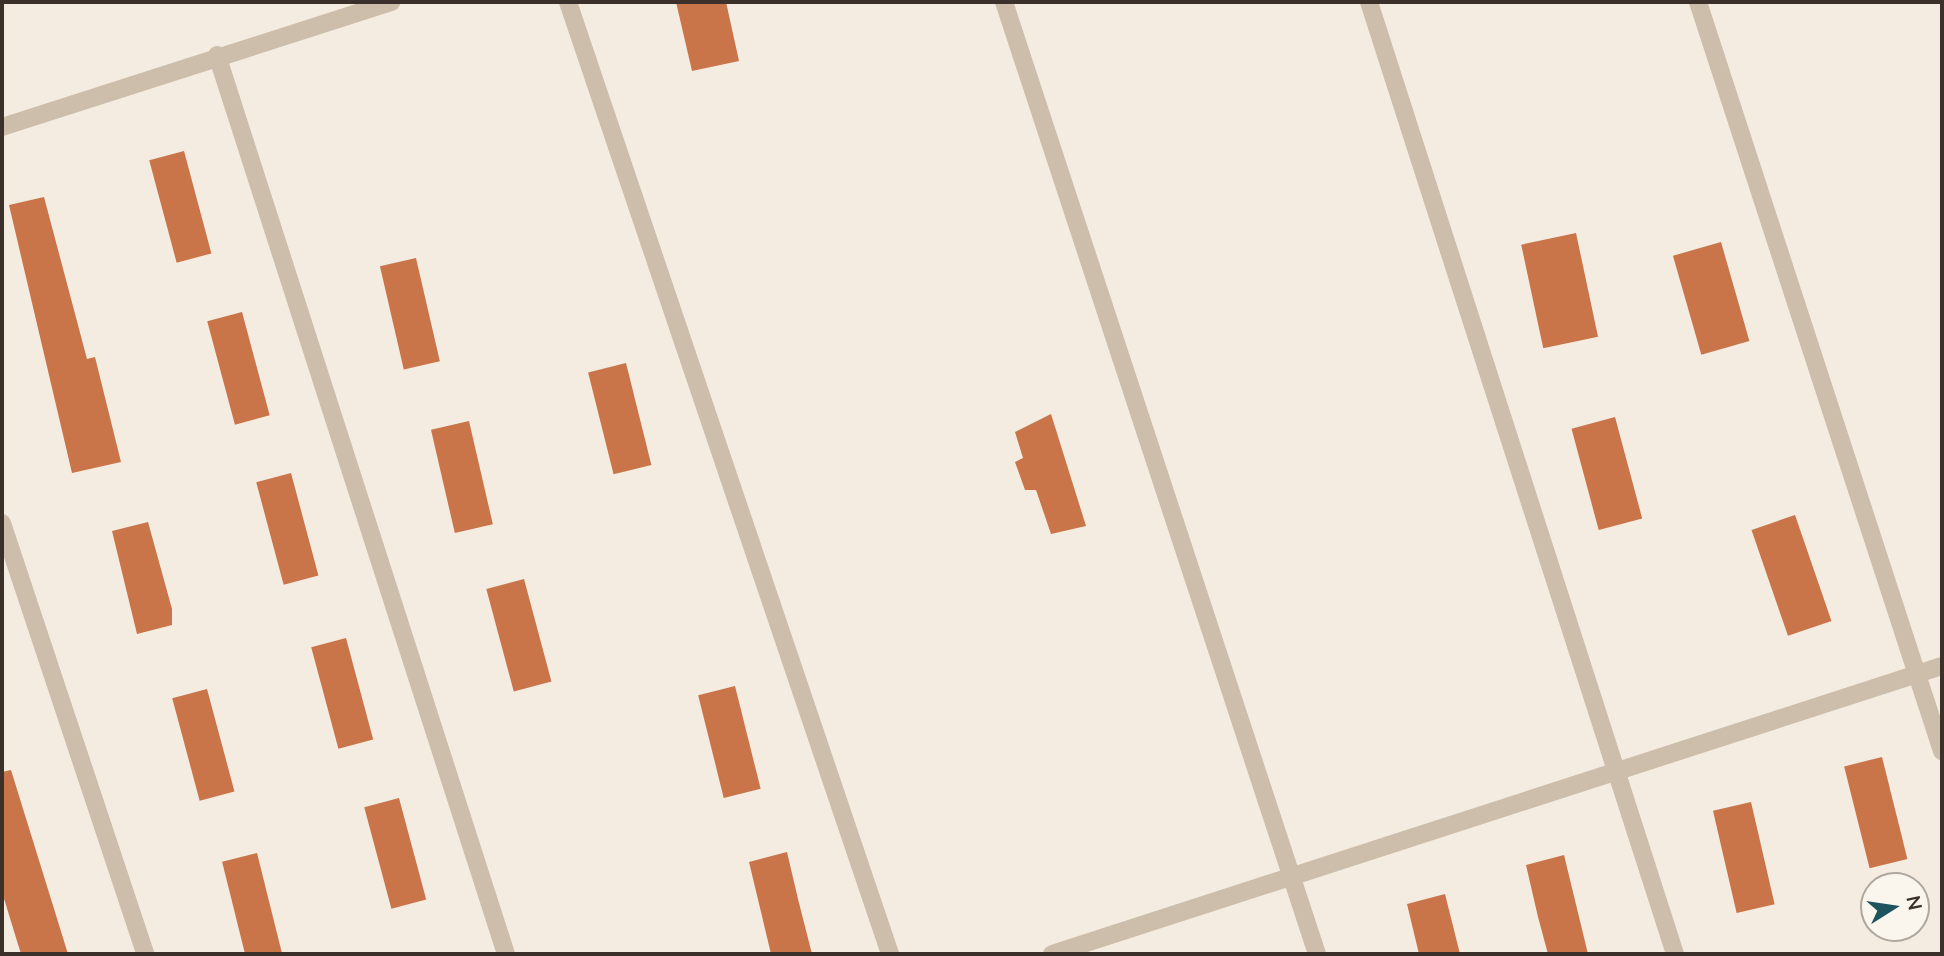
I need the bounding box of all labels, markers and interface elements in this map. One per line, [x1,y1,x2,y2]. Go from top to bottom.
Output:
north arrow [1860,872,1930,942]
text: N [1899,893,1928,913]

